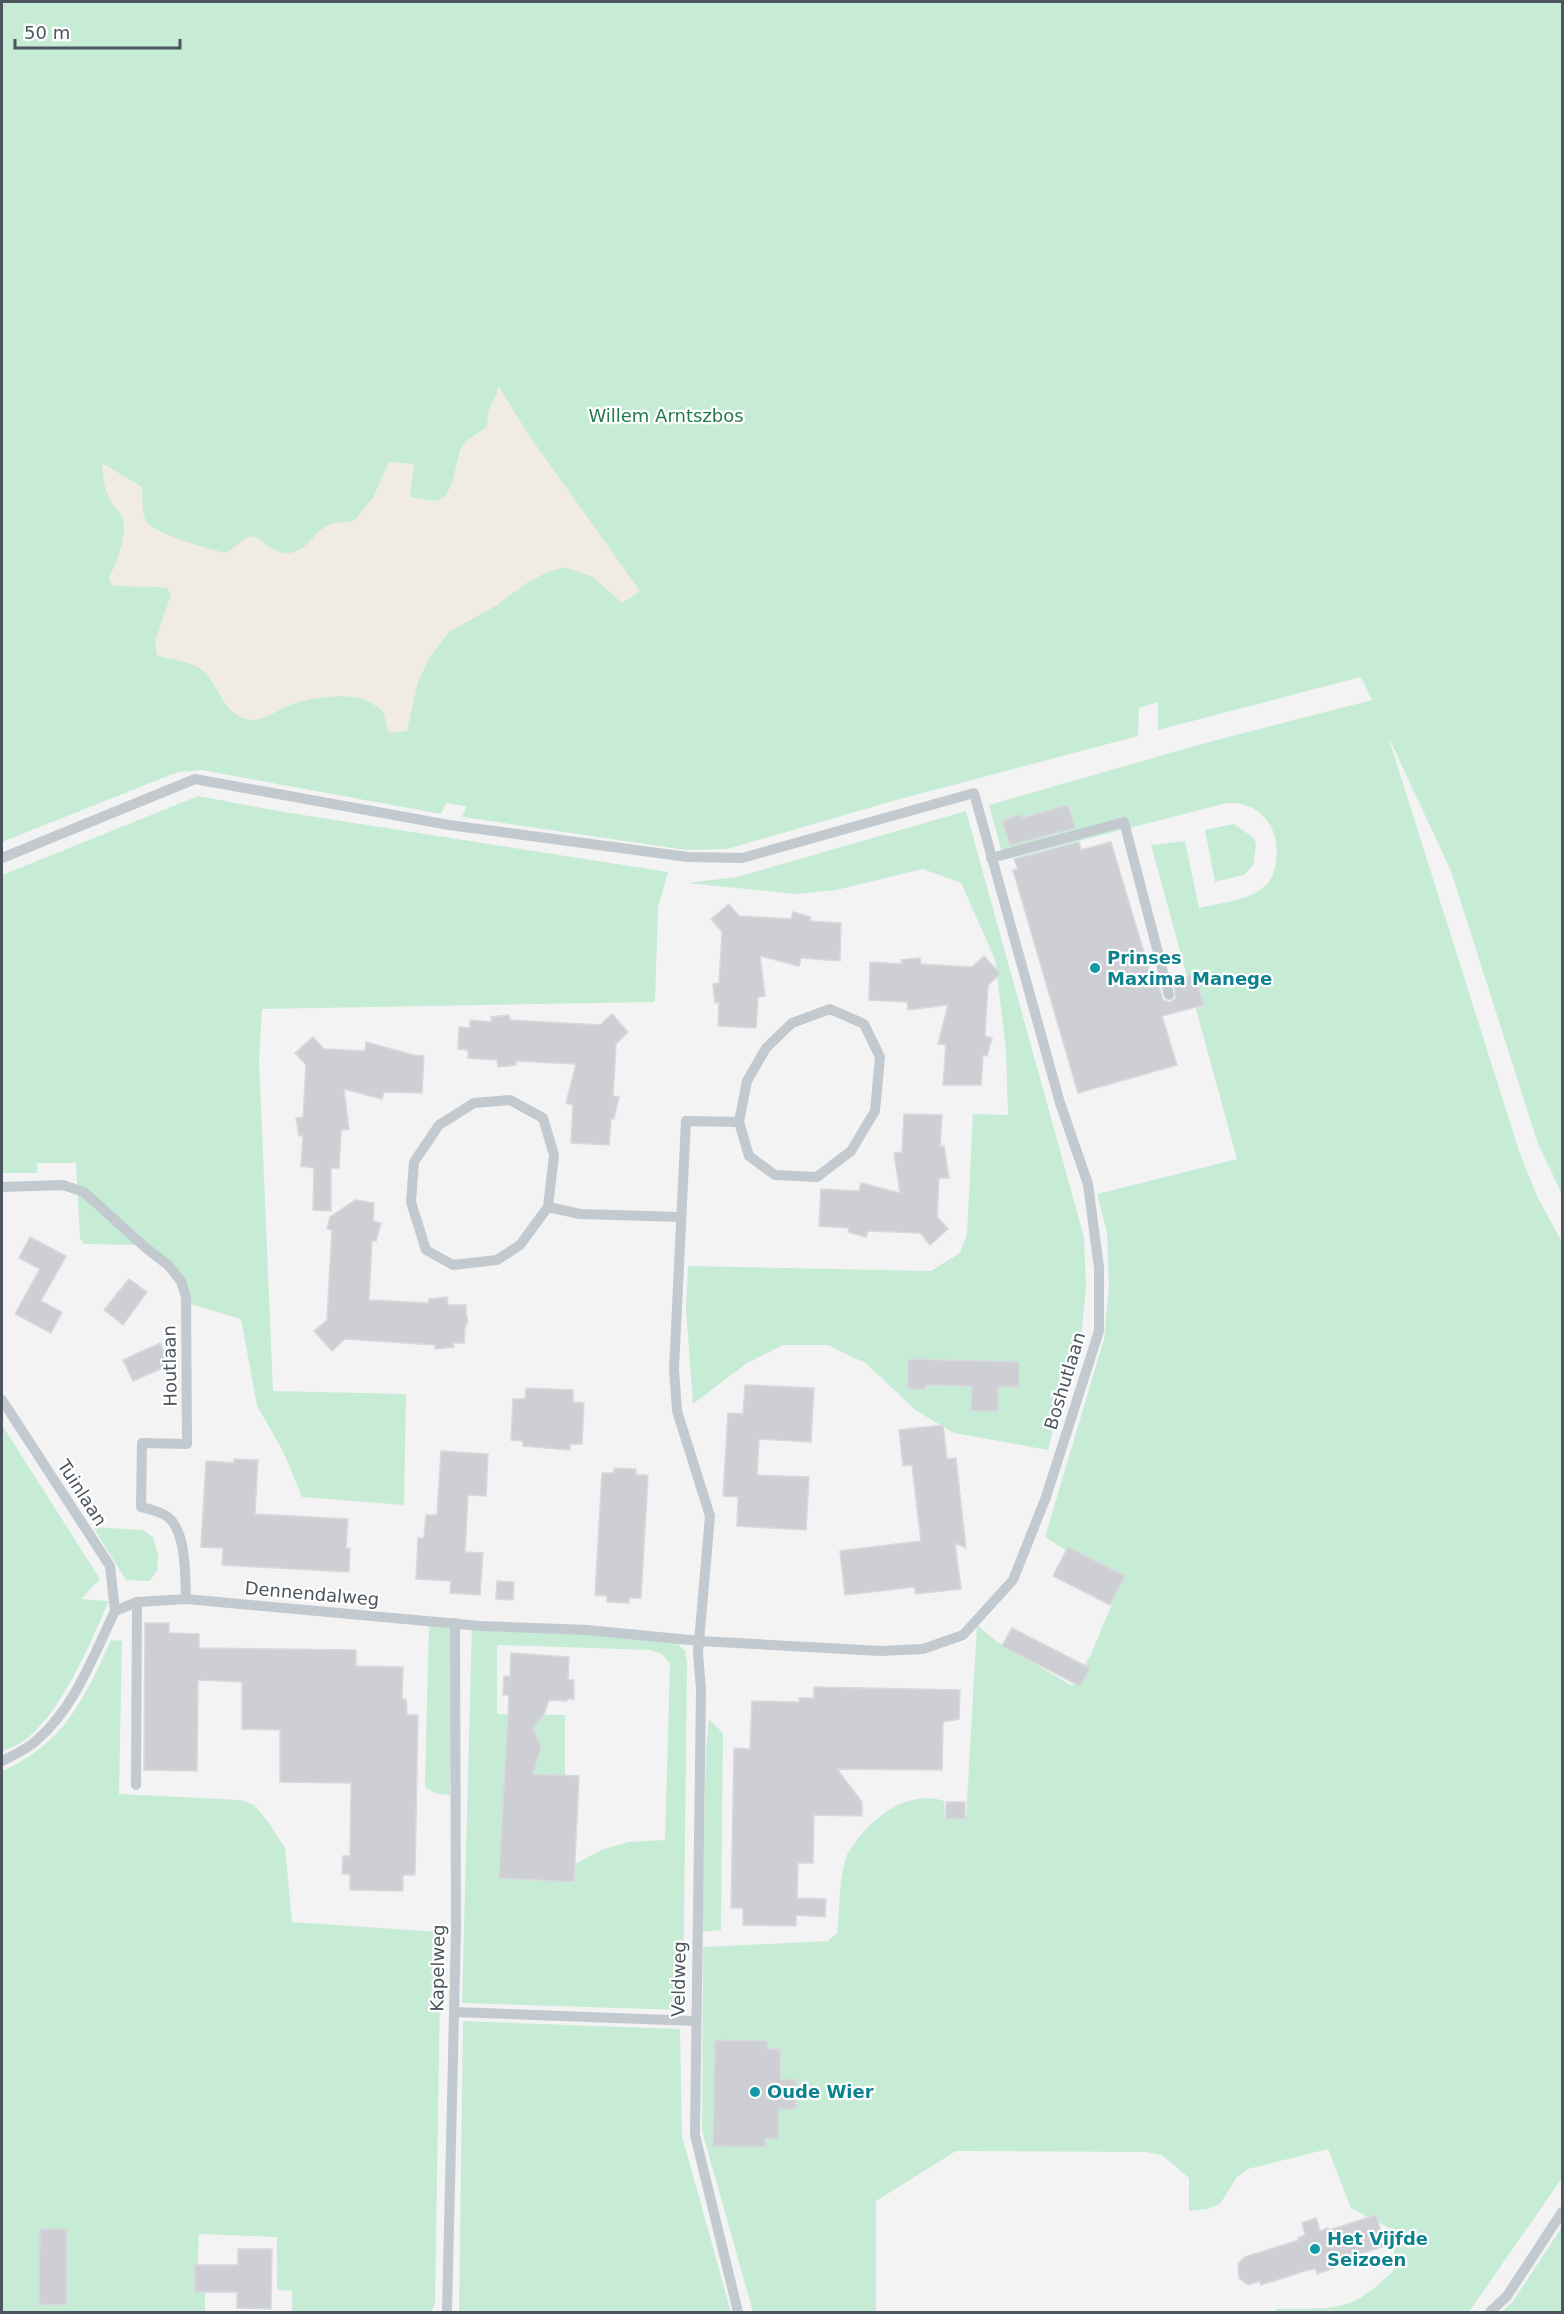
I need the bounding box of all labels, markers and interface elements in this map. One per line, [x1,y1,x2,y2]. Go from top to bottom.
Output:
scale bar [15,12,180,50]
text: 50 m [24,22,70,43]
park label: Willem Arntszbos [588,405,744,426]
place label: Prinses Maxima Manege [1107,947,1272,989]
marker: Prinses Maxima Manege [1088,961,1102,975]
street label: Houtlaan [158,1325,181,1407]
street label: Boshutlaan [1040,1329,1089,1432]
street label: Tuinlaan [53,1455,112,1530]
street label: Dennendalweg [244,1577,380,1610]
street label: Kapelweg [426,1924,449,2012]
street label: Veldweg [667,1941,690,2017]
place label: Oude Wier [767,2081,874,2102]
marker: Oude Wier [748,2085,762,2099]
place label: Het Vijfde Seizoen [1327,2228,1428,2270]
marker: Het Vijfde Seizoen [1308,2242,1322,2256]

